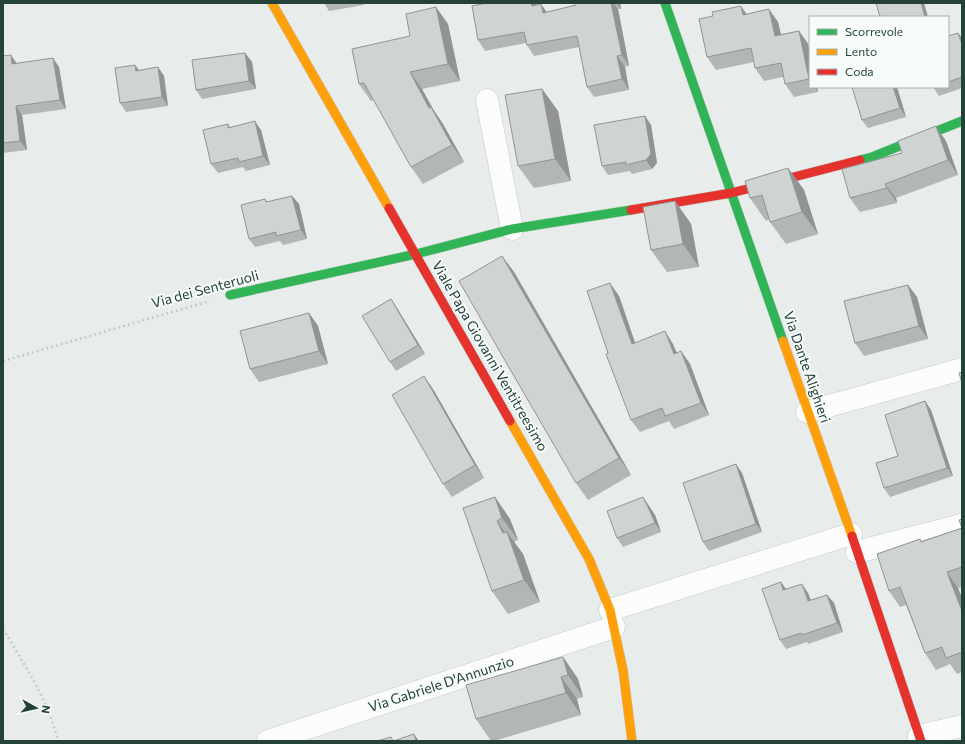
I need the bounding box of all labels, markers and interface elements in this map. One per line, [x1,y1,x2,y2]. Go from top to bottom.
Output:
legend [809,16,949,88]
text: Scorrevole [845,24,903,38]
text: Lento [845,44,877,58]
text: Coda [845,64,874,78]
street label: Viale Papa Giovanni Ventitreesimo [429,258,552,454]
street label: Via dei Senteruoli [149,266,260,311]
street label: Via Dante Alighieri [780,309,835,425]
street label: Via Gabriele D'Annunzio [366,652,516,715]
north arrow [16,688,56,728]
text: N [39,704,53,714]

